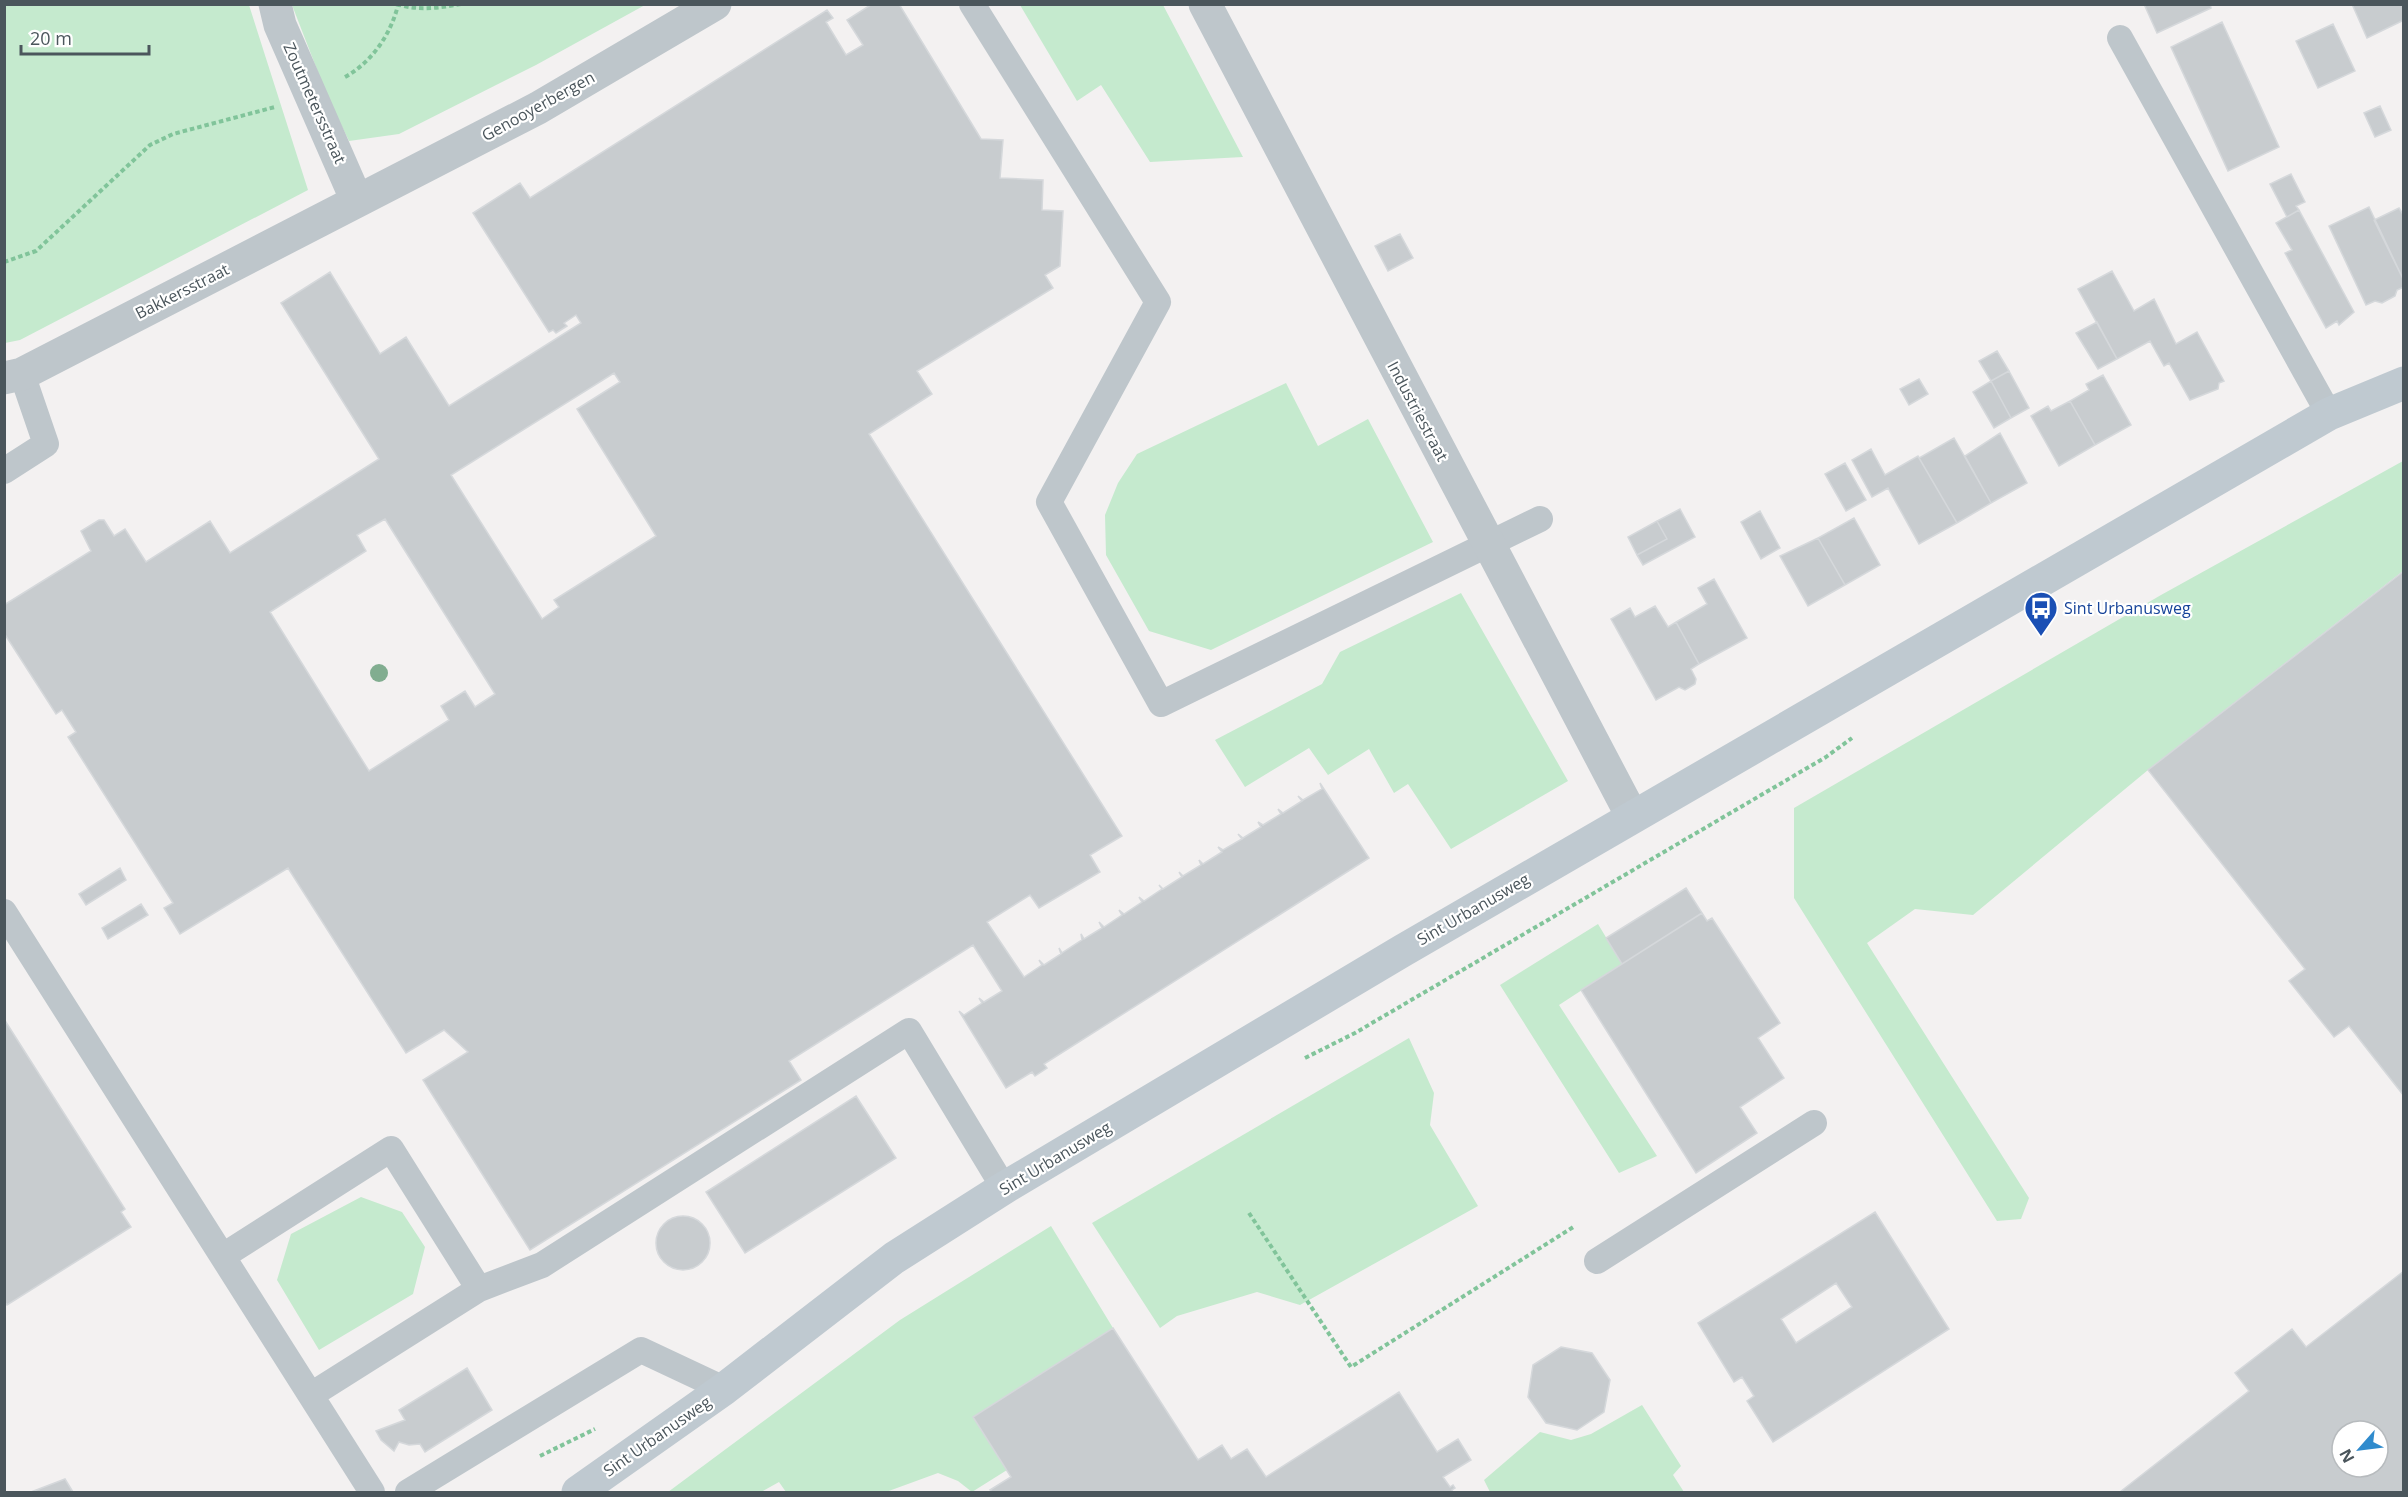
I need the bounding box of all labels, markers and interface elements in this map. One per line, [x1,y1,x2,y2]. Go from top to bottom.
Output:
scale bar [21,18,148,56]
text: 20 m [30,26,72,50]
street label: Zoutmetersstraat [278,39,352,167]
street label: Genooyerbergen [478,66,598,146]
street label: Bakkersstraat [131,258,233,324]
street label: Industriestraat [1382,357,1454,465]
bus stop icon: Sint Urbanusweg [2023,590,2059,637]
place label: Sint Urbanusweg [2064,597,2191,619]
street label: Sint Urbanusweg [1413,868,1534,950]
street label: Sint Urbanusweg [995,1116,1115,1200]
street label: Sint Urbanusweg [599,1390,715,1481]
north arrow [2330,1419,2390,1479]
text: N [2334,1445,2360,1467]

